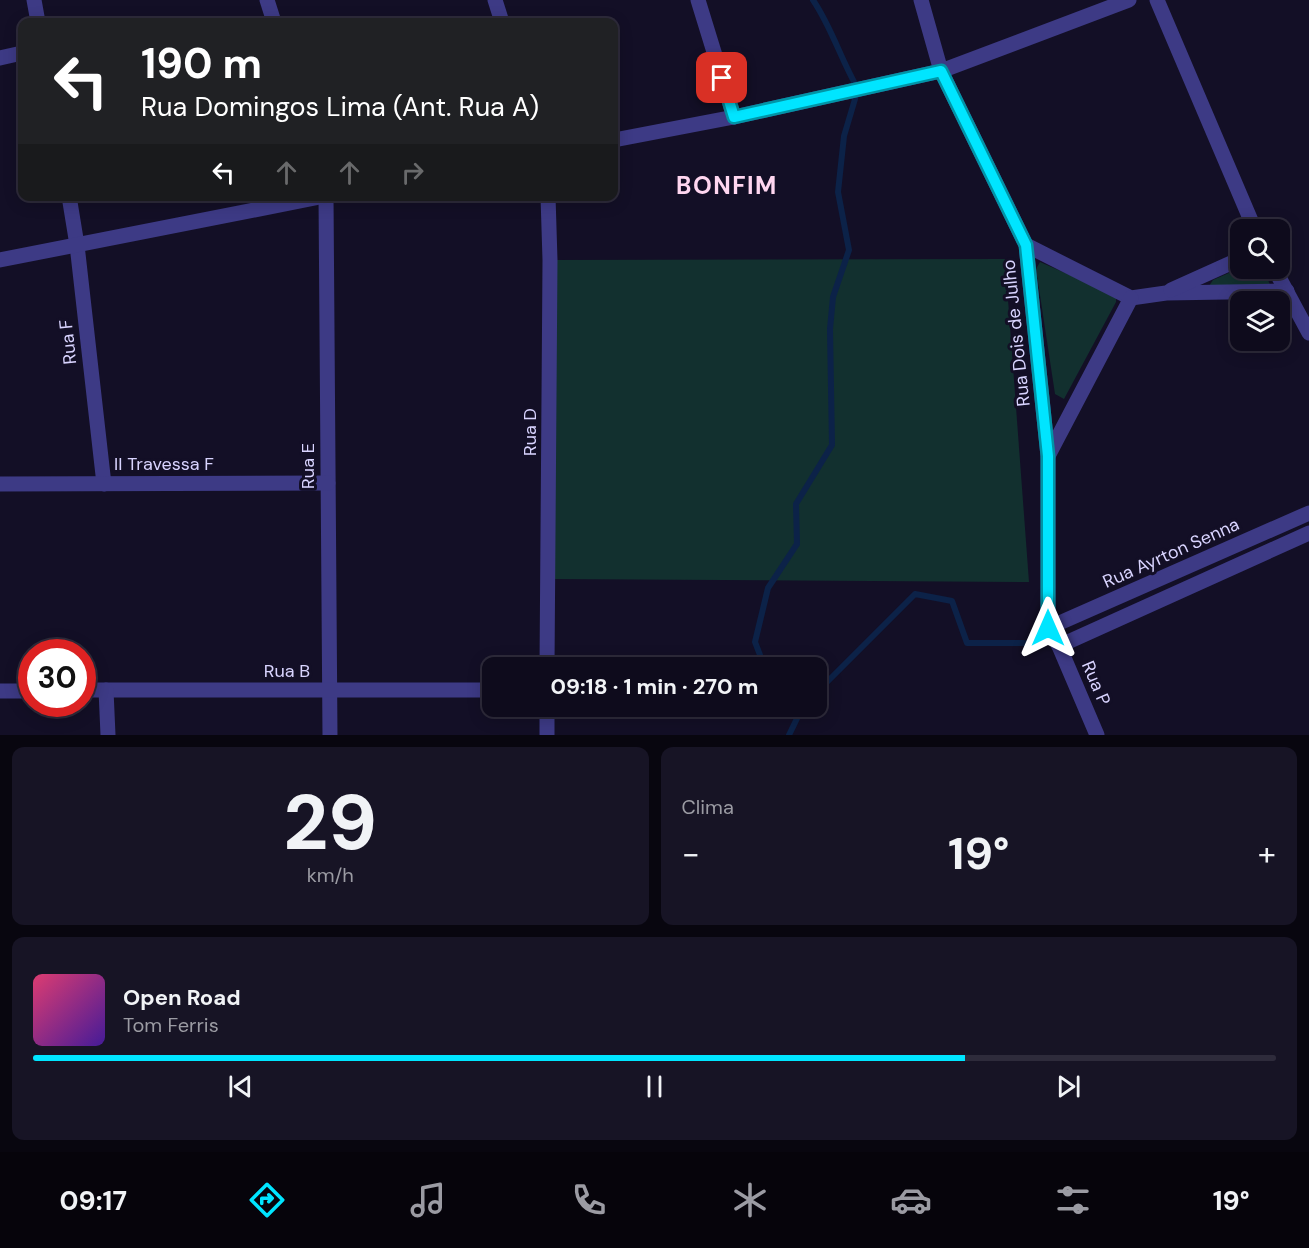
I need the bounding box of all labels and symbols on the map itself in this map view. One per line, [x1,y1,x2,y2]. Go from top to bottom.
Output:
pin [696,52,747,103]
district label: BONFIM [676,170,778,201]
street label: Rua Dois de Julho [996,258,1036,408]
street label: Rua F [54,318,82,366]
street label: Rua D [518,408,542,456]
street label: Rua E [296,443,320,489]
street label: II Travessa F [114,452,214,476]
street label: Rua Ayrton Senna [1099,512,1243,594]
position arrow [1016,596,1080,660]
speed limit sign: 30 [18,639,96,717]
street label: Rua P [1076,657,1116,709]
street label: Rua B [264,659,310,683]

